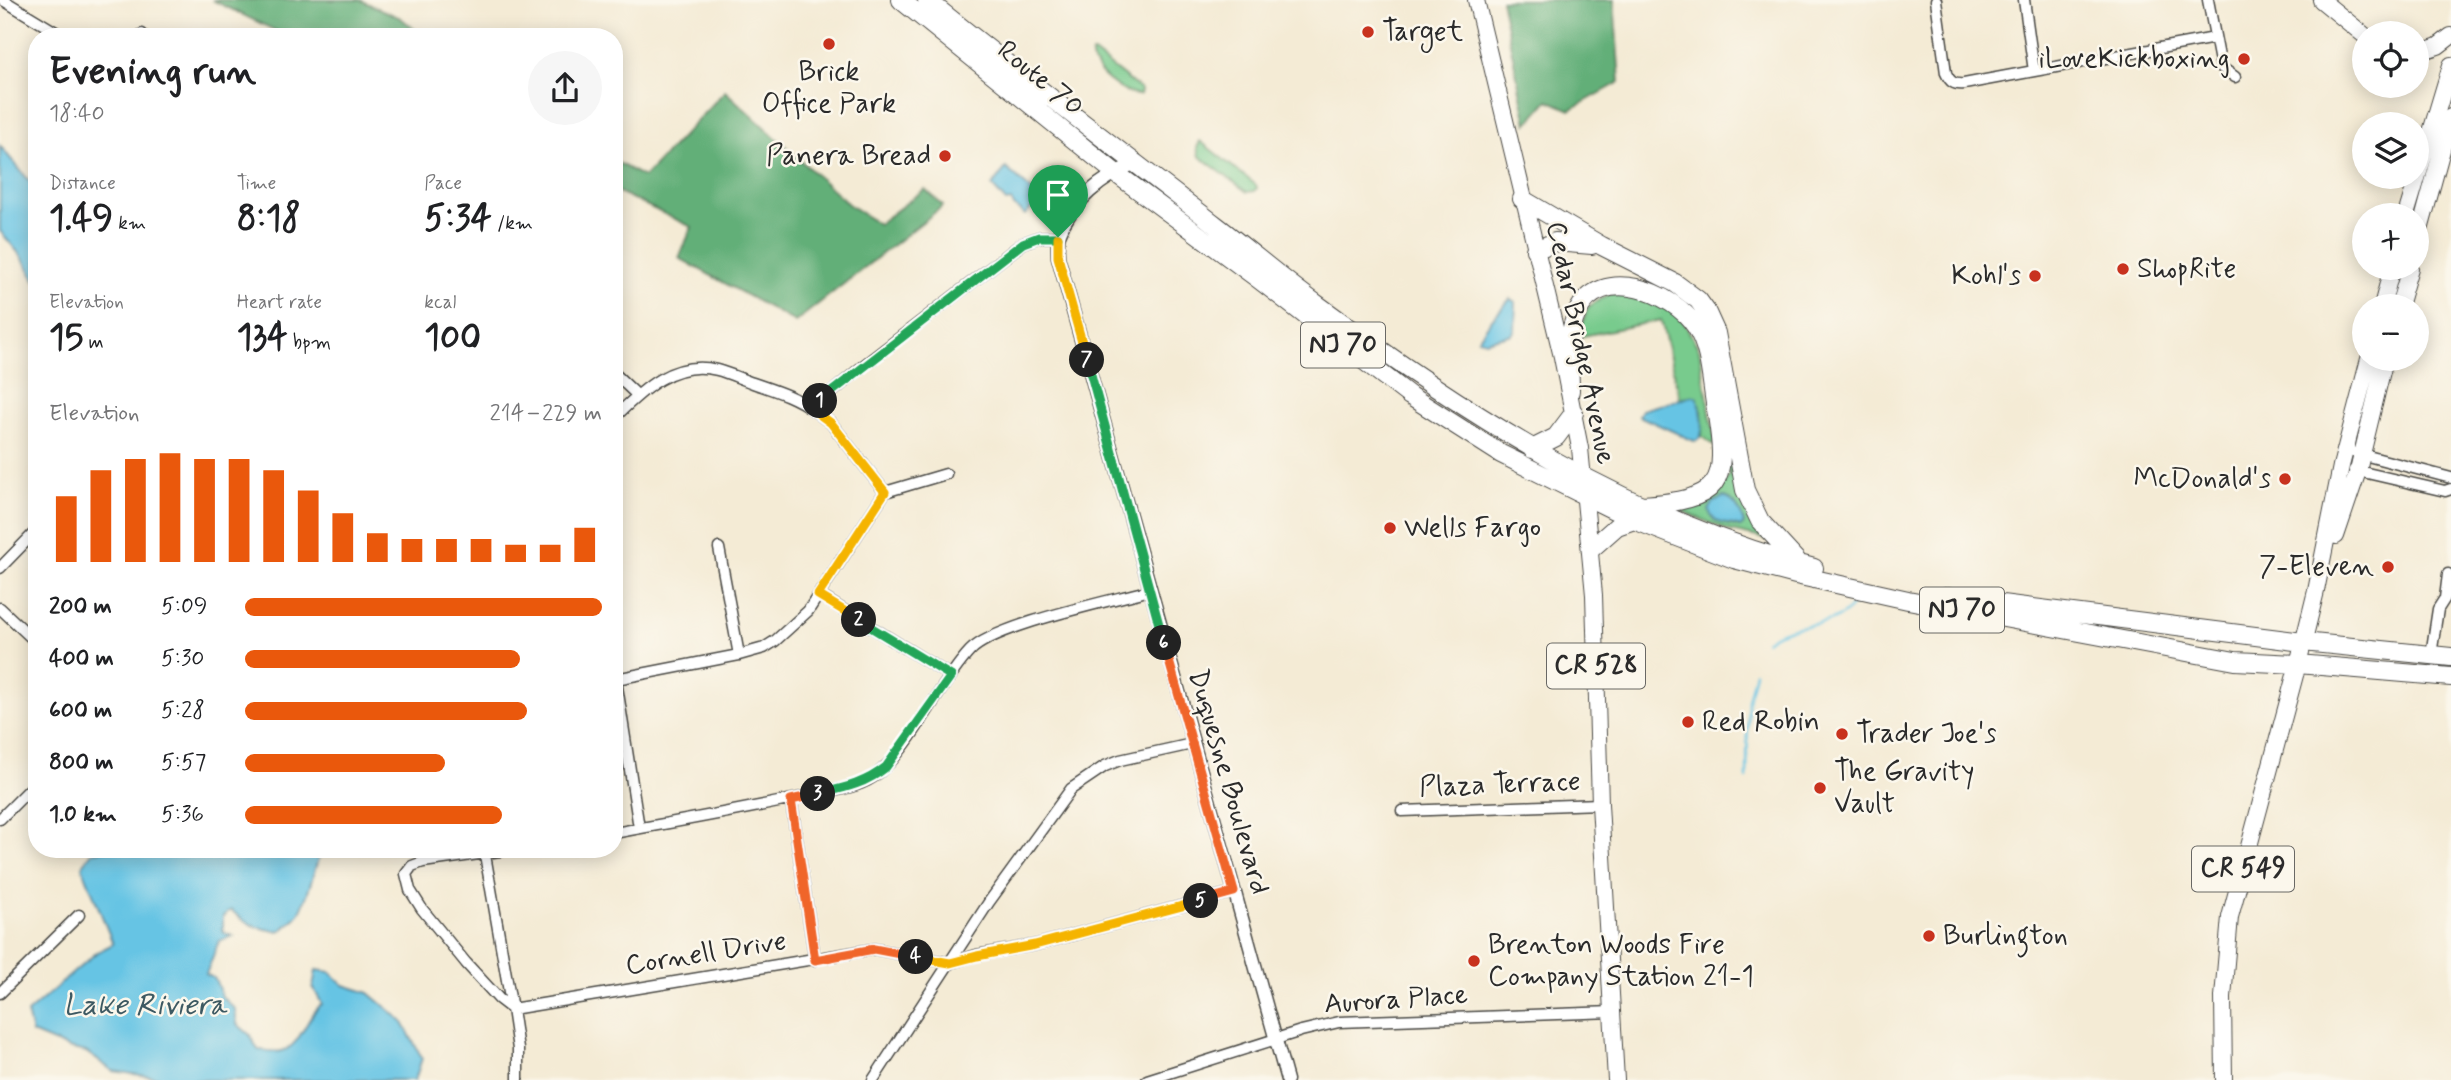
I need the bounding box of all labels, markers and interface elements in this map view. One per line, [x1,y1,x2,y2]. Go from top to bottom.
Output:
place label: Target [1382,14,1464,53]
map controls [2352,21,2429,371]
button: locate [2352,21,2429,98]
marker: Target [1360,24,1376,40]
street label: Route 70 [989,33,1091,125]
marker: Brick Office Park [821,36,837,52]
place label: iLoveKickboxing [2038,41,2230,78]
text: Evening run [49,48,256,97]
button: share [528,51,602,125]
marker: iLoveKickboxing [2236,51,2252,67]
place label: Brick Office Park [762,54,896,123]
text: 18:40 [49,99,105,129]
button: layers [2352,112,2429,189]
place label: Panera Bread [766,138,931,175]
marker: Panera Bread [937,148,953,164]
pin [1028,165,1088,237]
text: Distance [49,171,116,196]
text: Time [237,171,276,196]
text: Pace [424,171,462,196]
icon: arrive [1039,176,1077,214]
text: 1.49 [49,196,113,242]
text: 8:18 [237,196,301,242]
text: 5:34 [424,196,492,242]
button: + [2352,203,2429,280]
text: km [113,211,146,236]
text: /km [492,211,533,236]
street label: Cedar Bridge Avenue [1536,218,1624,468]
place label: ShopRite [2137,251,2236,288]
place label: Kohl's [1951,258,2021,295]
marker: ShopRite [2115,261,2131,277]
marker: Kohl's [2027,268,2043,284]
text: Elevation [49,290,124,315]
text: Heart rate [237,290,322,315]
text: kcal [424,290,456,315]
button: − [2352,294,2429,371]
text: 15 [49,315,83,361]
text: 134 [237,315,288,361]
text: 100 [424,315,481,361]
road number: NJ 70 [1301,322,1385,368]
text: m [83,330,104,355]
text: bpm [288,330,331,355]
pin: 7 [1070,342,1104,378]
text: 7 [1081,347,1092,372]
pin: 1 [802,384,838,418]
text: 1 [815,388,824,413]
text: Elevation [49,399,140,429]
text: 214–229 m [490,399,602,429]
place label: McDonald's [2134,461,2271,498]
marker: McDonald's [2277,471,2293,487]
place label: Wells Fargo [1404,510,1541,547]
marker: Wells Fargo [1382,520,1398,536]
place label: 7-Eleven [2259,549,2374,586]
marker: 7-Eleven [2380,559,2396,575]
road number: NJ 70 [1920,588,2004,632]
text: 200 m [49,592,112,622]
text: 5:09 [161,592,208,622]
pin: 2 [842,602,876,638]
text: 2 [854,607,863,632]
pin: 6 [1146,626,1182,660]
text: 6 [1159,630,1168,655]
text: 400 m [49,644,114,674]
text: 5:30 [161,644,205,674]
road number: CR 528 [1547,644,1645,688]
street label: Duquesne Boulevard [1178,665,1278,899]
text: 600 m [49,696,112,726]
text: 5:28 [161,696,205,726]
place label: Red Robin [1702,704,1820,741]
marker: Red Robin [1680,714,1696,730]
place label: Trader Joe's [1856,716,1997,753]
marker: Trader Joe's [1834,726,1850,742]
text: 800 m [49,748,113,778]
text: 5:57 [161,748,206,778]
place label: The Gravity Vault [1834,754,1974,823]
street label: Plaza Terrace [1419,764,1581,806]
pin: 3 [800,776,836,812]
marker: The Gravity Vault [1812,780,1828,796]
text: 3 [813,781,822,806]
text: 1.0 km [49,800,117,830]
text: 5:36 [161,800,204,830]
road number: CR 549 [2192,846,2294,891]
pin: 5 [1184,884,1218,918]
text: 5 [1195,888,1206,913]
place label: Burlington [1943,918,2068,958]
street label: Cornell Drive [623,923,789,985]
place label: Brenton Woods Fire Company Station 21-1 [1488,927,1754,996]
marker: Burlington [1921,928,1937,944]
pin: 4 [898,940,934,974]
text: 4 [910,944,921,969]
marker: Brenton Woods Fire Company Station 21-1 [1466,953,1482,969]
street label: Aurora Place [1323,977,1469,1023]
water label: Lake Riviera [63,986,228,1025]

